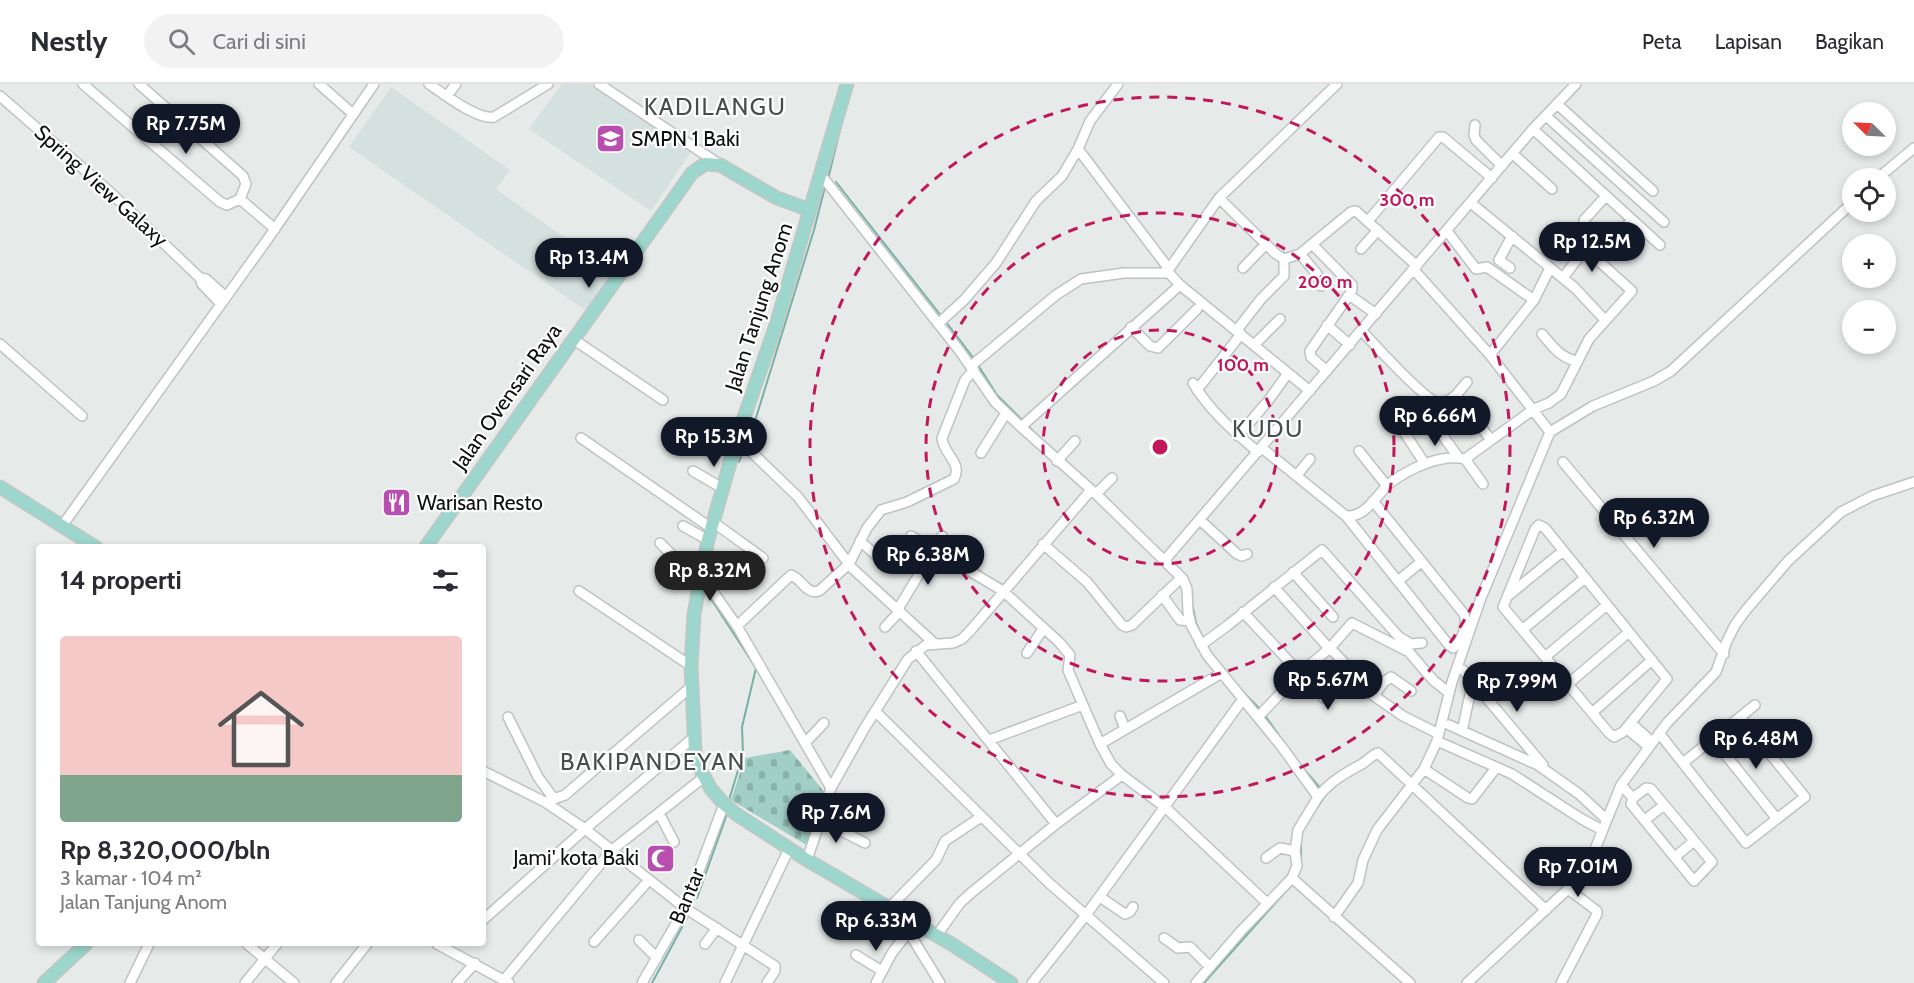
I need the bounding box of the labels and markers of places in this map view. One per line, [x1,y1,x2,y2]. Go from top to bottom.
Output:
pin: Rp 7.75M [124,104,248,155]
school or university icon: SMPN 1 Baki [594,123,626,155]
place label: SMPN 1 Baki [631,126,740,151]
pin: Rp 12.5M [1530,222,1654,273]
pin: Rp 13.4M [527,238,651,289]
pin: Rp 6.66M [1373,396,1497,447]
pin: Rp 15.3M [652,417,776,468]
centre of rings [1150,437,1170,457]
restaurant icon: Warisan Resto [380,487,412,519]
place label: Warisan Resto [417,490,543,515]
pin: Rp 6.32M [1592,498,1716,549]
pin: Rp 6.38M [866,535,990,586]
pin: Rp 8.32M [648,551,772,602]
pin: Rp 5.67M [1266,660,1390,711]
pin: Rp 7.99M [1455,662,1579,713]
pin: Rp 6.48M [1694,719,1818,770]
pin: Rp 7.6M [781,793,891,844]
mosque icon: Jami' kota Baki [644,842,676,874]
place label: Jami' kota Baki [512,845,639,870]
pin: Rp 7.01M [1516,847,1640,898]
pin: Rp 6.33M [814,901,938,952]

